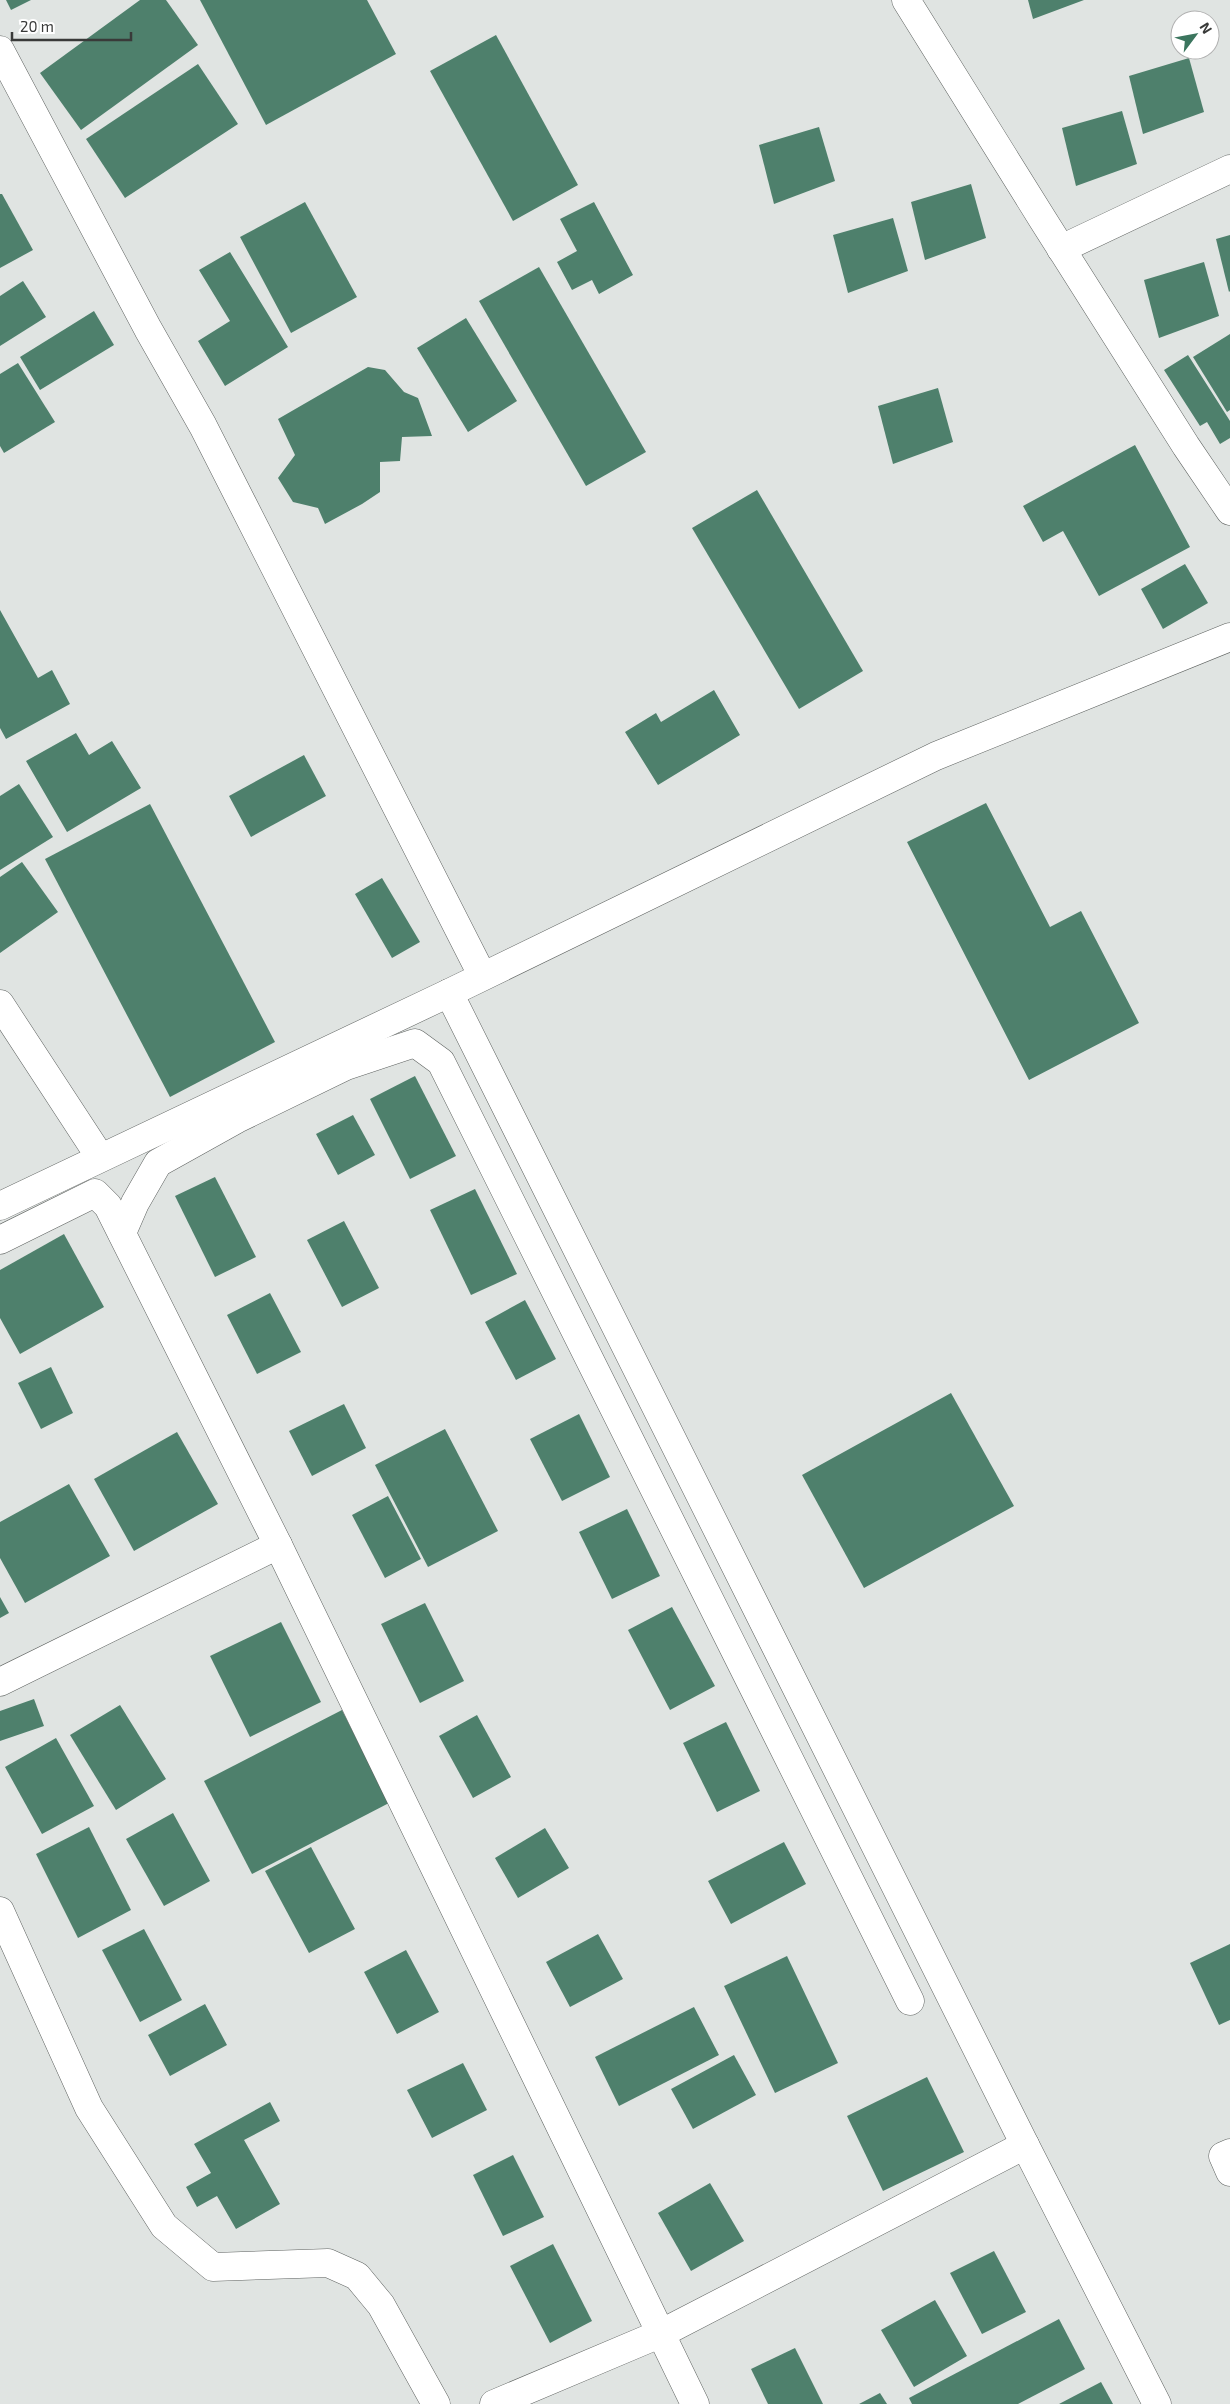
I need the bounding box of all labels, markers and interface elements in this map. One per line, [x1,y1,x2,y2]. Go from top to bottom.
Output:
scale bar [12,10,131,42]
north arrow [1170,10,1220,60]
text: 20 m [20,17,54,35]
text: N [1197,19,1216,37]

